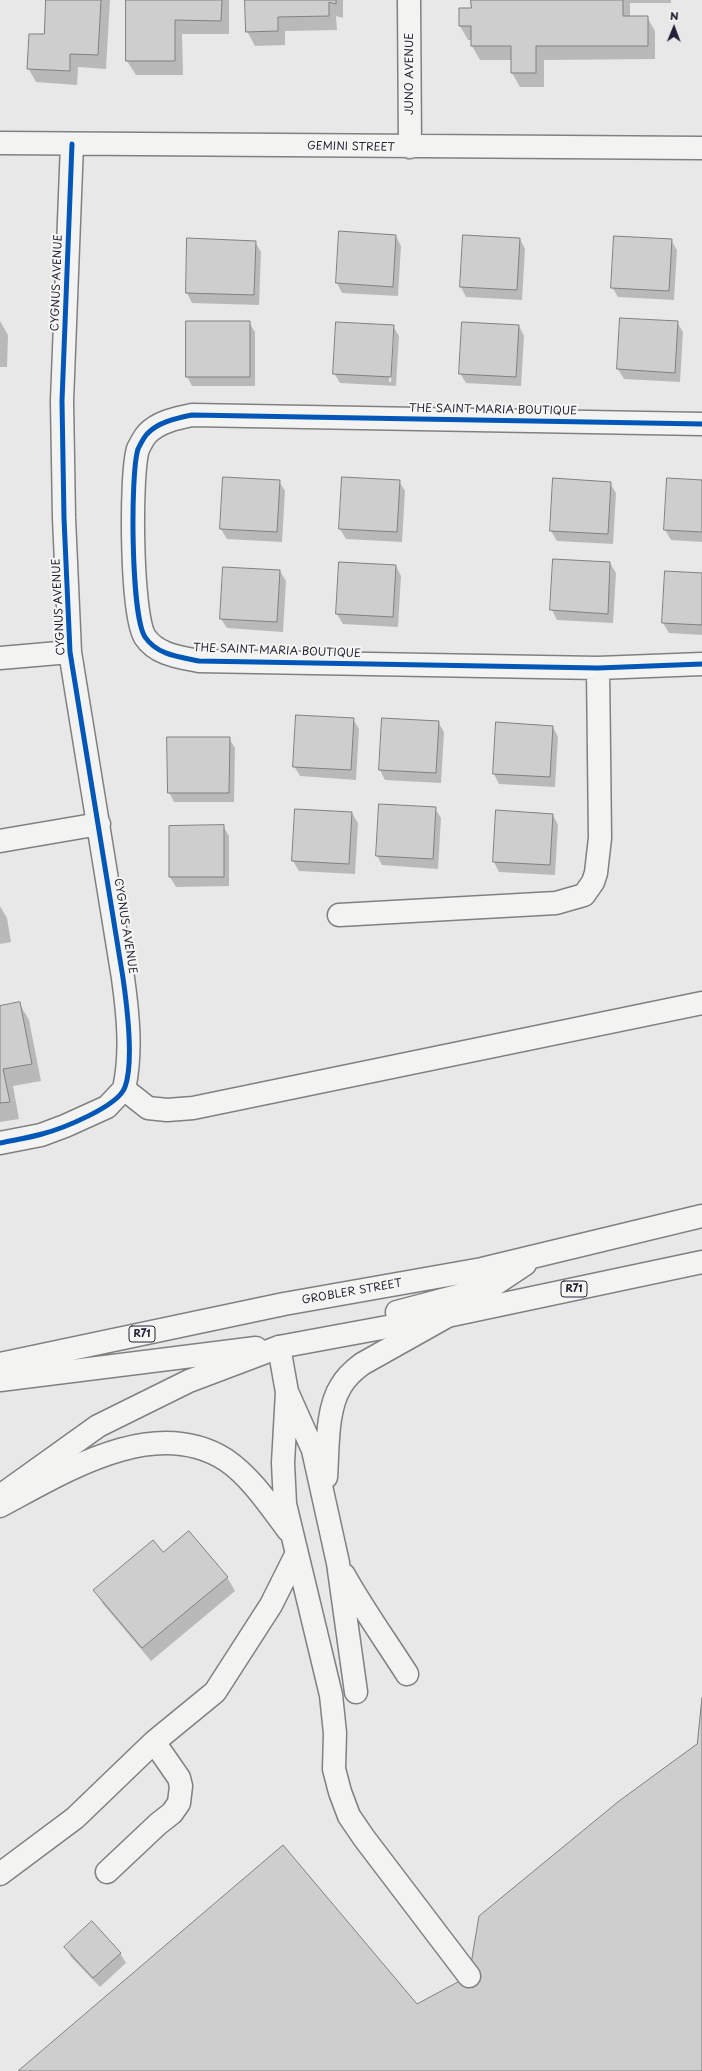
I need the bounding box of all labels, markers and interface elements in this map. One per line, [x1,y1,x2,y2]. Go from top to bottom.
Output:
text: N [670,7,679,24]
north arrow [654,8,694,48]
street label: JUNO AVENUE [403,33,417,115]
street label: GEMINI STREET [307,140,395,154]
street label: CYGNUS AVENUE [49,234,65,332]
street label: THE SAINT MARIA BOUTIQUE [409,402,577,418]
street label: CYGNUS AVENUE [50,558,68,656]
street label: THE SAINT MARIA BOUTIQUE [193,641,361,661]
street label: CYGNUS AVENUE [111,877,139,975]
street label: GROBLER STREET [301,1277,403,1307]
road number: R71 [561,1281,587,1297]
road number: R71 [129,1326,155,1342]

